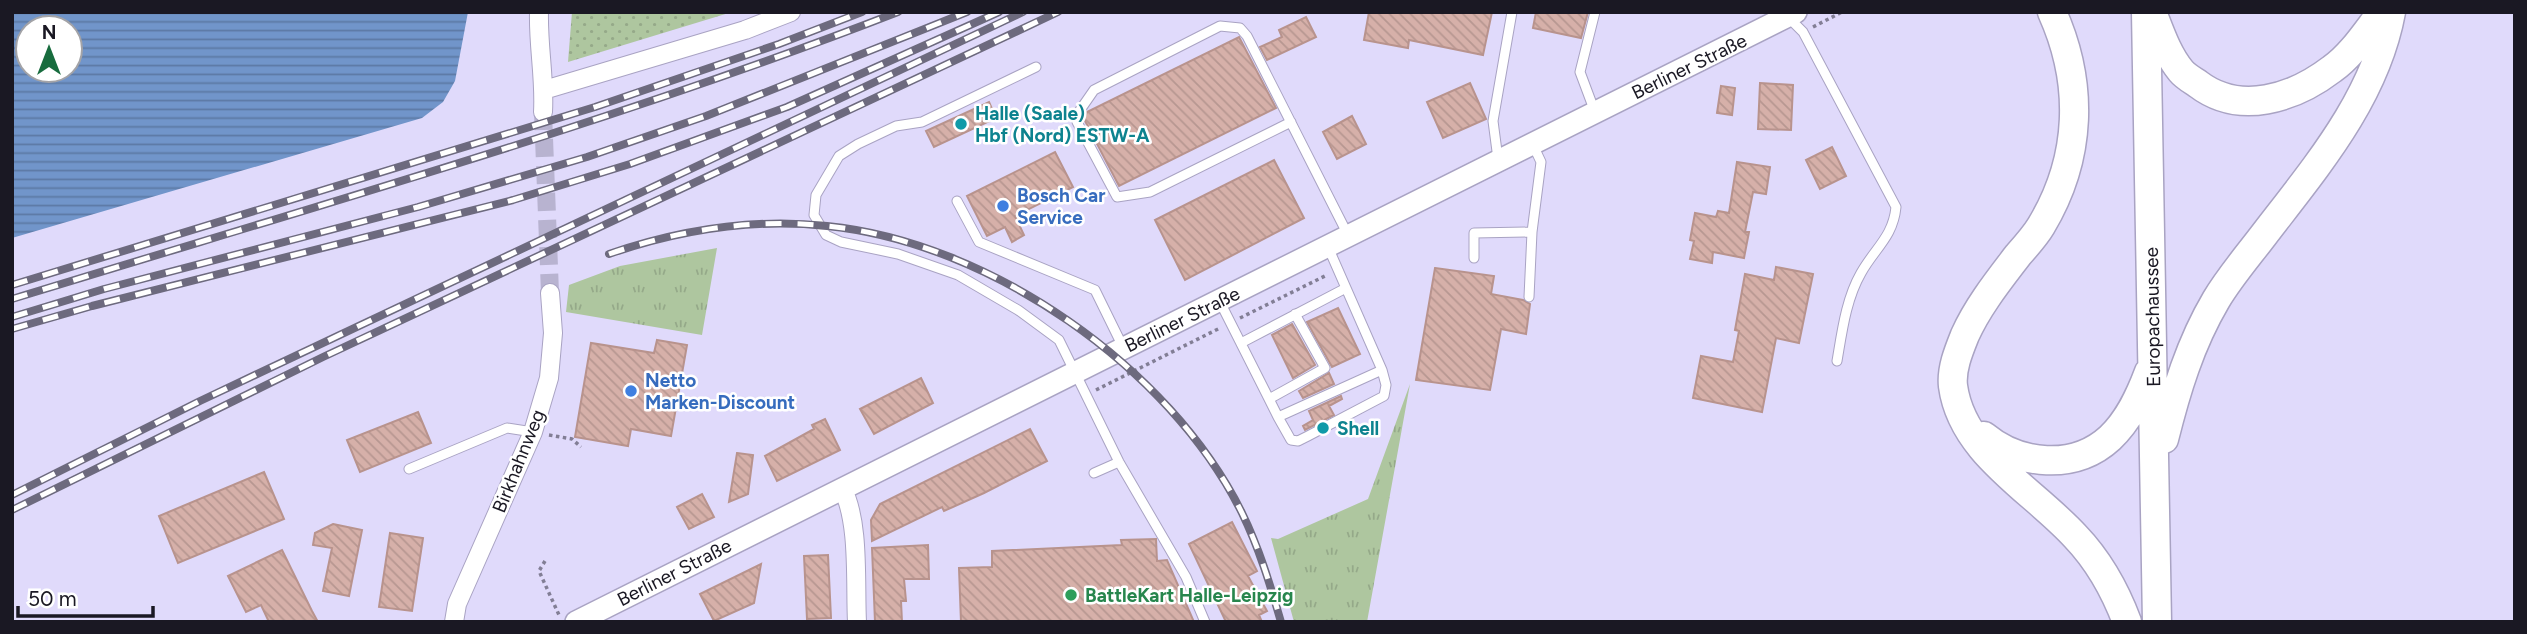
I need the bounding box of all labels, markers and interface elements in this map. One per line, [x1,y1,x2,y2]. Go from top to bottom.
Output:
north arrow [14,14,84,84]
text: N [42,21,56,44]
street label: Berliner Straße [1628,29,1750,104]
place label: Halle (Saale) Hbf (Nord) ESTW-A [975,102,1150,147]
marker: Halle (Saale) Hbf (Nord) ESTW-A [953,116,969,132]
place label: Bosch Car Service [1017,184,1105,229]
marker: Bosch Car Service [995,198,1011,214]
street label: Europachaussee [2140,247,2165,387]
street label: Berliner Straße [1121,282,1243,357]
place label: Netto Marken-Discount [645,369,796,414]
marker: Netto Marken-Discount [623,383,639,399]
street label: Birkhahnweg [487,406,550,516]
place label: Shell [1337,417,1379,440]
marker: Shell [1315,420,1331,436]
street label: Berliner Straße [613,534,735,611]
scale bar [18,574,152,618]
place label: BattleKart Halle-Leipzig [1085,584,1293,607]
text: 50 m [28,586,77,611]
marker: BattleKart Halle-Leipzig [1063,587,1079,603]

